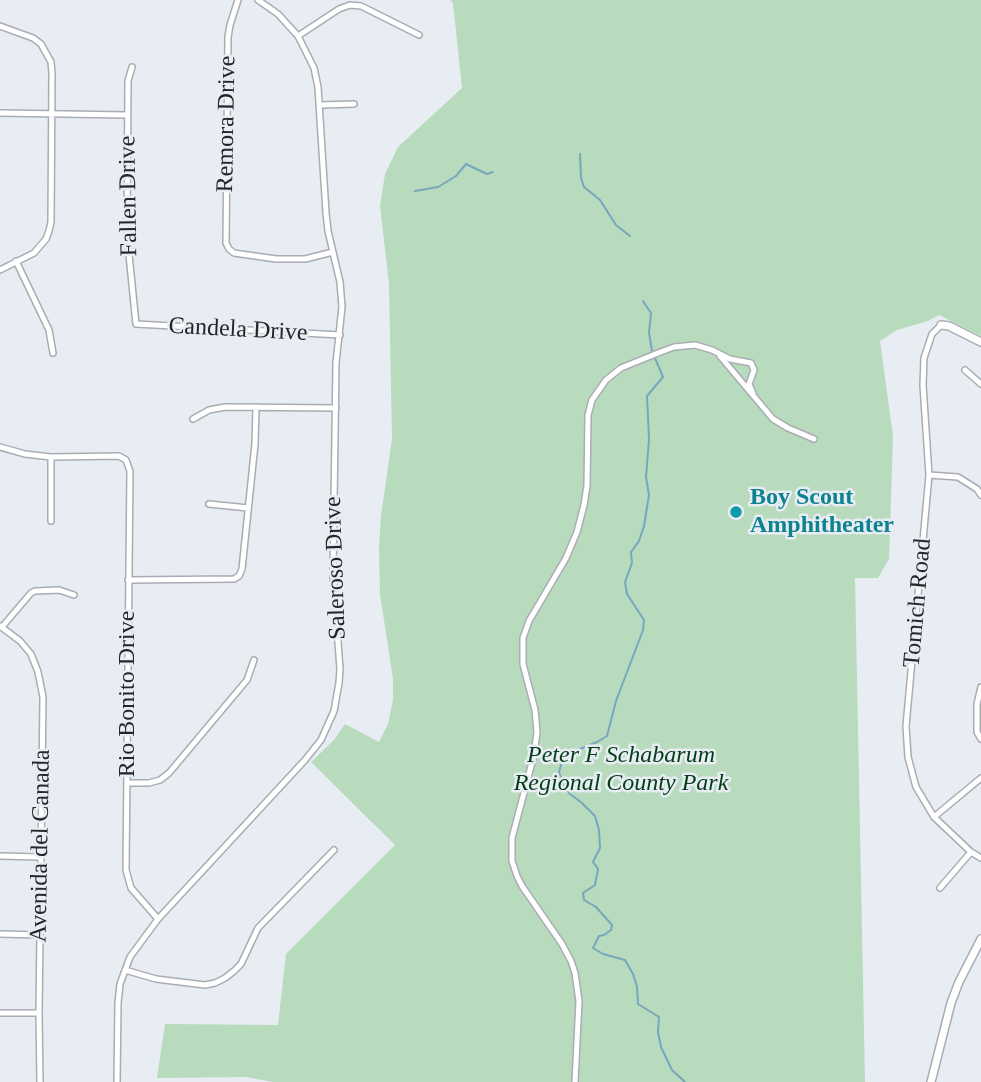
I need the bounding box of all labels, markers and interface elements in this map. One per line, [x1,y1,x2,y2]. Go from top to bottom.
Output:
street label: Remora Drive [211,55,243,193]
street label: Fallen Drive [114,135,144,257]
street label: Candela Drive [168,312,308,348]
place label: Boy Scout Amphitheater [750,484,894,540]
street label: Saleroso Drive [319,496,353,640]
marker: Boy Scout Amphitheater [728,504,744,520]
street label: Tomich Road [898,537,938,669]
street label: Rio Bonito Drive [114,611,142,777]
park label: Peter F Schabarum Regional County Park [514,742,728,798]
street label: Avenida del Canada [25,749,57,943]

